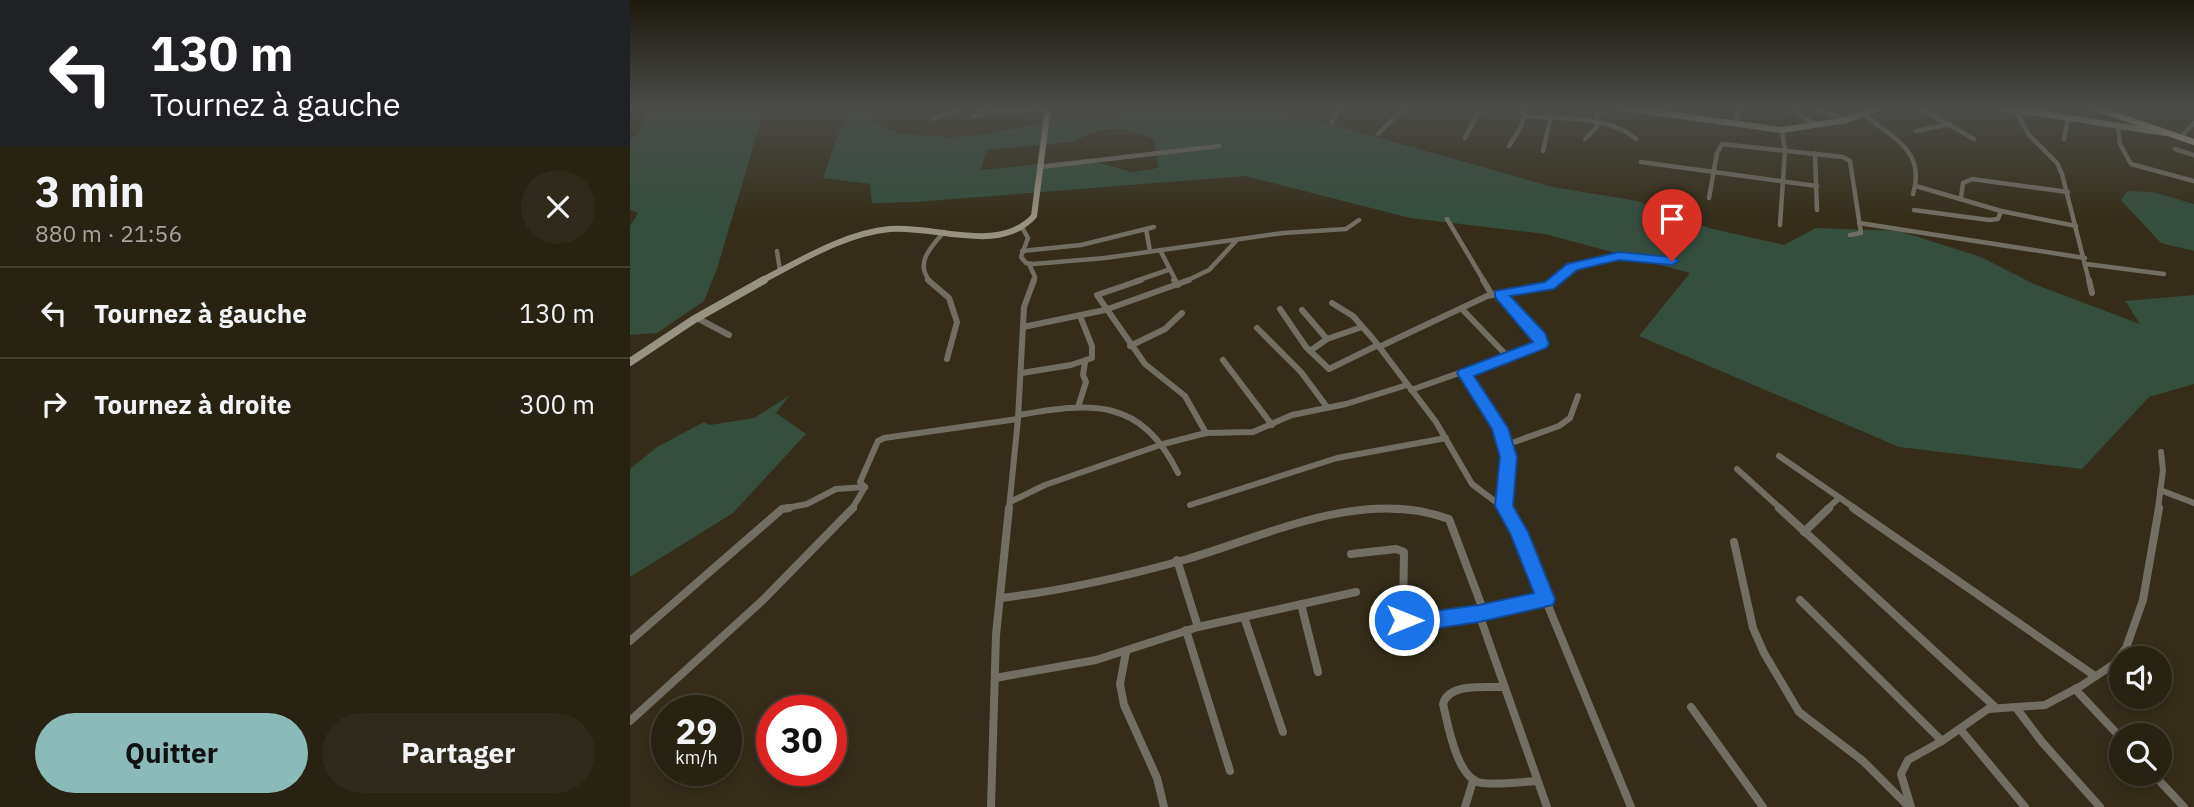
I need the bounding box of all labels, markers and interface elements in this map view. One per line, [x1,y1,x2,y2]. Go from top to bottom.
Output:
text: 130 m [150,21,294,84]
icon: left [35,28,126,119]
text: Tournez à gauche [150,83,401,125]
text: 3 min [35,164,145,219]
button: close [521,170,595,244]
pin [1642,189,1702,261]
icon: arrive [1653,200,1691,238]
text: 880 m · 21:56 [35,218,182,248]
icon: left [35,294,73,332]
text: Tournez à gauche [94,296,307,330]
text: 130 m [519,296,595,330]
icon: right [35,385,73,423]
text: Tournez à droite [94,387,291,421]
text: 300 m [519,387,595,421]
position arrow [1367,583,1441,657]
map controls [2109,646,2172,786]
button: sound [2109,646,2172,709]
speed limit sign: 30 [756,695,847,786]
text: 29 [675,708,718,754]
button: Quitter [35,713,308,793]
button: Partager [322,713,595,793]
button: search [2109,723,2172,786]
text: km/h [675,746,718,769]

